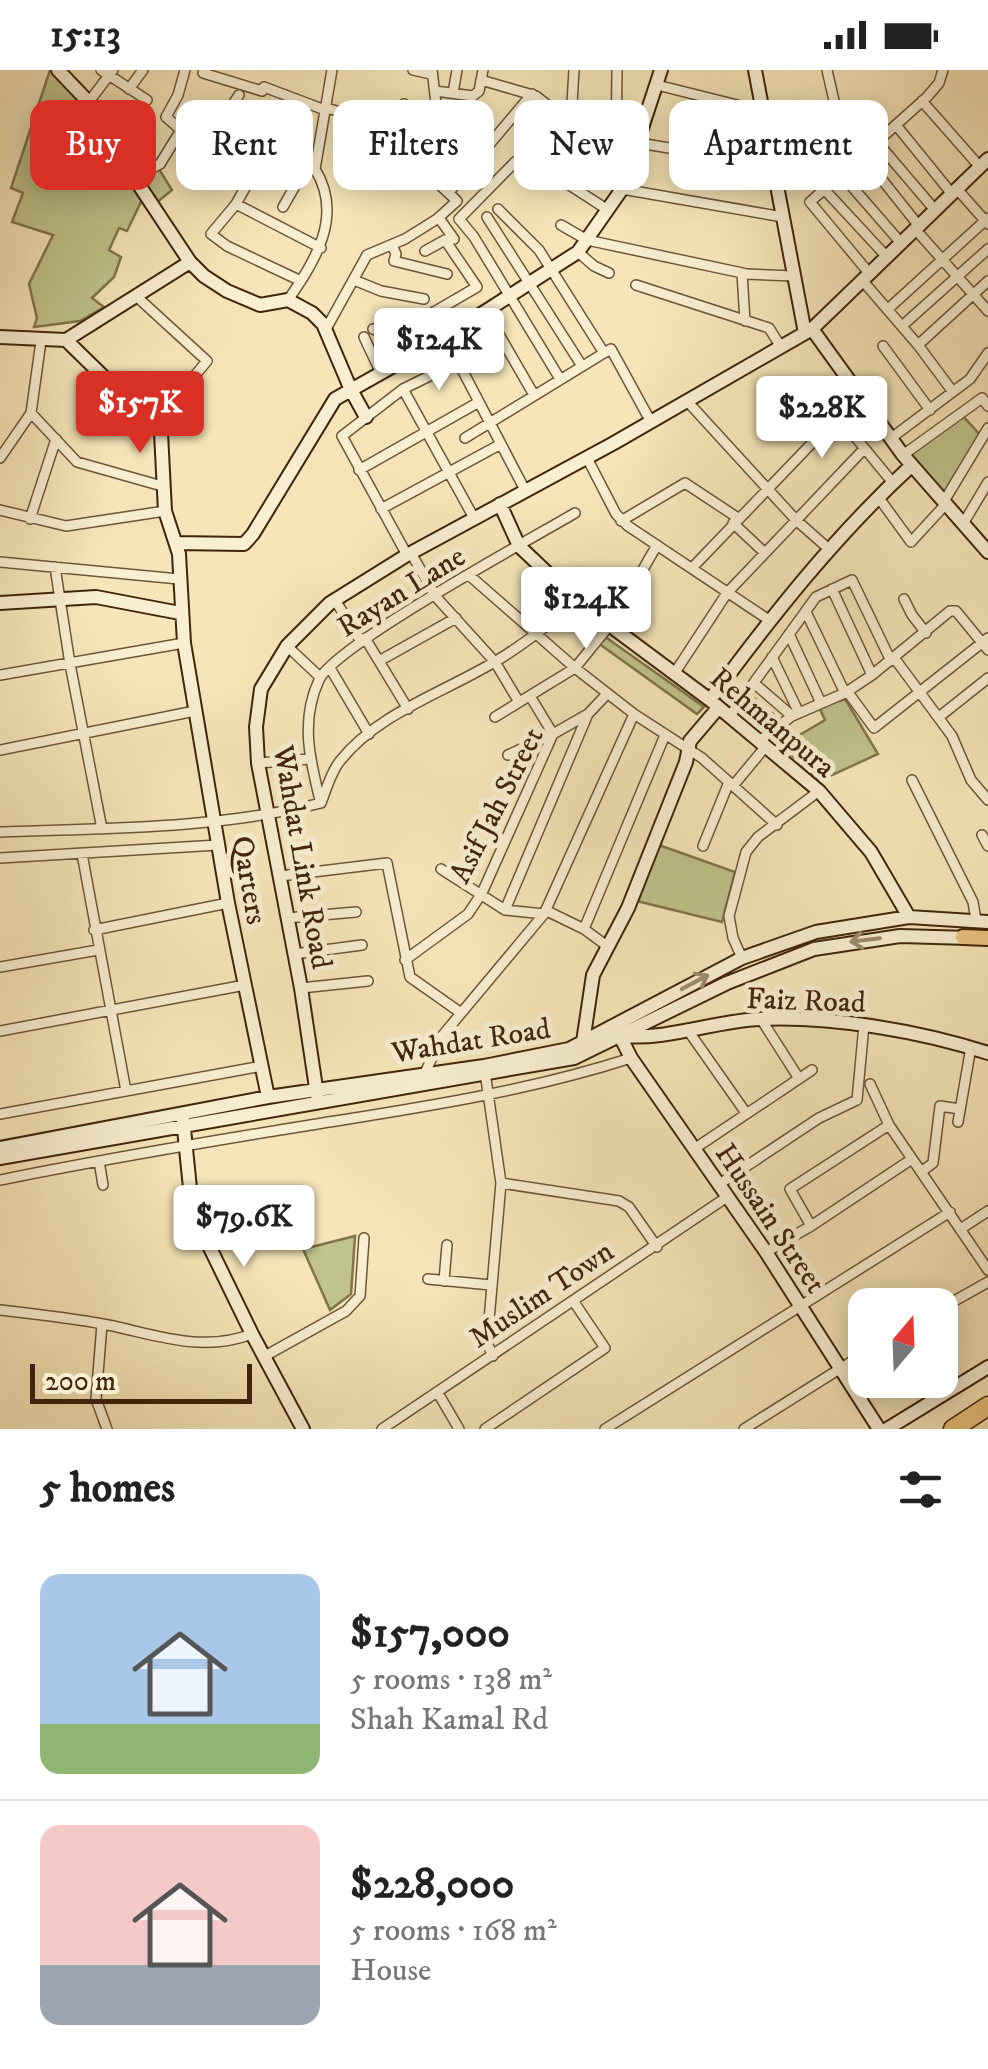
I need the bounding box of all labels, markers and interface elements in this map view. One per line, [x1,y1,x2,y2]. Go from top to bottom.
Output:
text: 15:13 [50,11,121,59]
chip: Buy [30,100,156,190]
chip: Rent [176,100,313,190]
chip: Filters [333,100,494,190]
chip: New [514,100,649,190]
chip: Apartment [669,100,888,190]
pin: $124K [369,308,509,393]
text: $124K [396,320,482,360]
pin: $157K [70,371,210,456]
pin: $228K [752,376,892,461]
text: $157K [98,383,182,423]
text: $228K [778,388,866,428]
street label: Rayan Lane [331,538,473,646]
pin: $124K [516,567,656,652]
text: $124K [543,579,629,619]
street label: Rehmanpura [702,660,842,786]
street label: Asif Jah Street [442,722,552,890]
street label: Wahdat Link Road [263,742,339,972]
street label: Qarters [223,833,275,927]
one-way arrow [850,932,882,950]
one-way arrow [680,972,710,992]
street label: Faiz Road [746,981,866,1022]
street label: Wahdat Road [388,1011,553,1072]
street label: Hussain Street [706,1137,833,1301]
pin: $79.6K [163,1185,325,1270]
text: $79.6K [196,1197,293,1237]
street label: Muslim Town [463,1233,621,1357]
north arrow [848,1288,958,1398]
map controls [848,1288,958,1398]
scale bar [30,1359,252,1404]
text: 200 m [45,1364,116,1399]
icon: filters [893,1462,948,1517]
text: 5 homes [40,1463,175,1515]
text: $157,000 [350,1608,510,1660]
icon: home [120,1614,240,1734]
text: 5 rooms · 138 m² [350,1660,552,1700]
text: Shah Kamal Rd [350,1700,548,1740]
text: $228,000 [350,1859,514,1911]
icon: home [120,1865,240,1985]
text: 5 rooms · 168 m² [350,1911,557,1951]
text: House [350,1951,431,1991]

